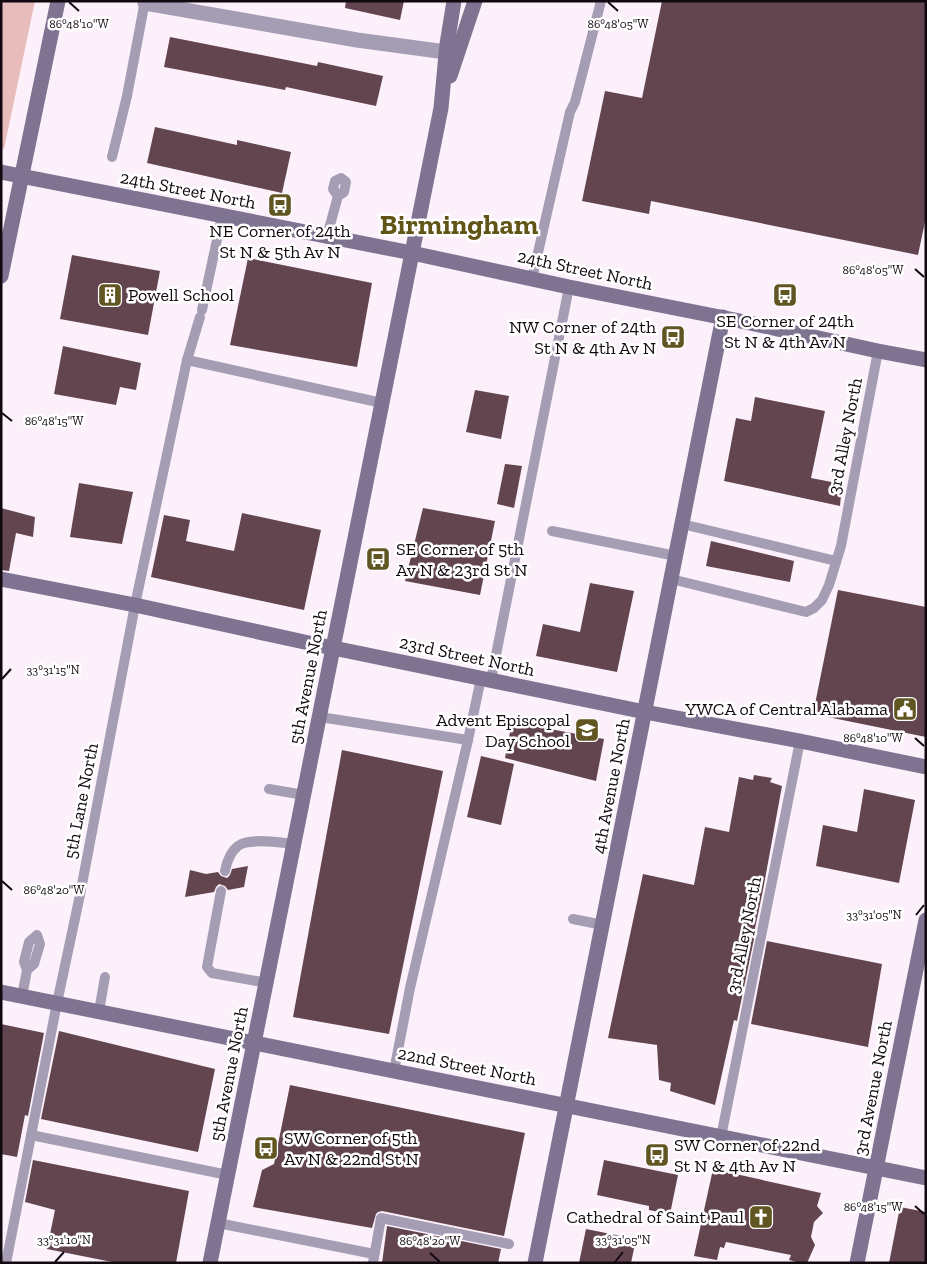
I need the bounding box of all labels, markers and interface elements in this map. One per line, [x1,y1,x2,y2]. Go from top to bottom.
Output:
text: 86°48'10"W [49,17,110,31]
text: 86°48'05"W [587,17,649,31]
street label: 24th Street North [118,166,258,214]
bus stop icon: NE Corner of 24th St N & 5th Av N [267,192,293,218]
district label: Birmingham [380,208,539,241]
place label: NE Corner of 24th St N & 5th Av N [209,220,351,263]
street label: 24th Street North [515,245,655,295]
text: 86°48'05"W [842,263,904,277]
building icon: Powell School [97,282,123,308]
bus stop icon: SE Corner of 24th St N & 4th Av N [772,282,798,308]
place label: Powell School [128,284,234,306]
place label: SE Corner of 24th St N & 4th Av N [716,310,854,353]
place label: NW Corner of 24th St N & 4th Av N [509,316,656,359]
bus stop icon: NW Corner of 24th St N & 4th Av N [660,324,686,350]
street label: 3rd Alley North [823,376,867,496]
text: 86°48'15"W [25,414,84,428]
place label: SE Corner of 5th Av N & 23rd St N [396,538,528,581]
bus stop icon: SE Corner of 5th Av N & 23rd St N [365,546,391,572]
street label: 5th Avenue North [284,608,332,746]
street label: 23rd Street North [397,631,537,681]
text: 33°31'15"N [26,663,80,677]
public building icon: YWCA of Central Alabama [892,696,918,722]
place label: YWCA of Central Alabama [684,698,888,720]
place label: Advent Episcopal Day School [436,709,570,752]
street label: 4th Avenue North [587,716,635,856]
school or university icon: Advent Episcopal Day School [574,717,600,743]
text: 86°48'10"W [843,731,904,745]
street label: 5th Lane North [59,741,103,861]
street label: 3rd Alley North [722,875,766,995]
text: 86°48'20"W [23,883,85,897]
text: 33°31'05"N [846,908,902,922]
street label: 5th Avenue North [205,1005,253,1143]
street label: 3rd Avenue North [849,1018,897,1158]
street label: 22nd Street North [396,1042,538,1090]
place label: SW Corner of 5th Av N & 22nd St N [284,1127,419,1170]
place label: SW Corner of 22nd St N & 4th Av N [674,1134,820,1177]
bus stop icon: SW Corner of 5th Av N & 22nd St N [253,1135,279,1161]
bus stop icon: SW Corner of 22nd St N & 4th Av N [644,1142,670,1168]
text: 86°48'15"W [844,1200,903,1214]
church icon: Cathedral of Saint Paul [748,1204,774,1230]
place label: Cathedral of Saint Paul [566,1206,744,1228]
text: 33°31'10"N [37,1233,91,1247]
text: 33°31'05"N [595,1233,651,1247]
text: 86°48'20"W [399,1234,461,1248]

